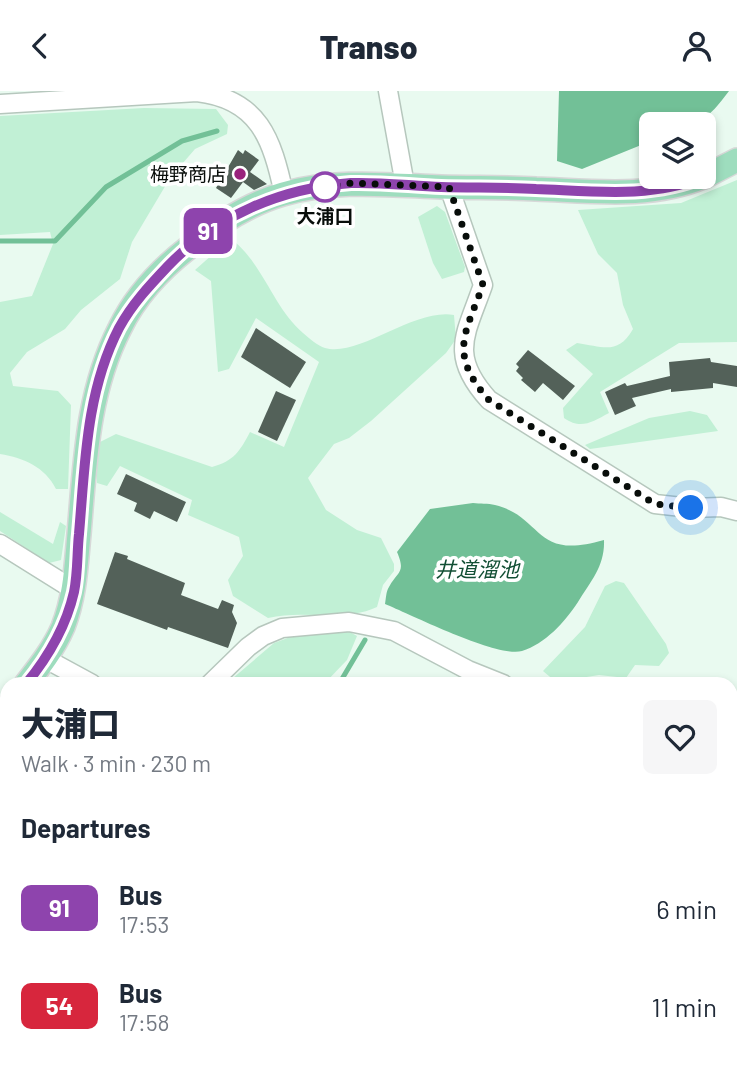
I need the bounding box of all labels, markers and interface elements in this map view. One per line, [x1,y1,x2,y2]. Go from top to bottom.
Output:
icon: back [21,27,59,65]
text: Transo [319,27,418,65]
icon: person [678,27,716,65]
map controls [639,112,716,189]
button: layers [639,112,716,189]
place label: 梅野商店 [150,162,226,185]
marker: 梅野商店 [232,166,248,182]
marker: 大浦口 [310,172,340,202]
place label: 大浦口 [296,204,354,227]
line badge: 91 [176,208,240,254]
text: 91 [198,216,218,245]
your location [673,490,708,525]
water label: 井道溜池 [435,556,521,581]
button: heart [643,700,717,774]
text: 大浦口 [21,703,120,743]
text: Walk · 3 min · 230 m [21,749,211,777]
text: Departures [21,812,151,843]
text: Bus [119,879,162,910]
text: 91 [49,893,70,922]
text: 6 min [656,893,717,924]
text: 17:53 [119,910,169,938]
text: Bus [119,977,162,1008]
text: 54 [46,991,73,1020]
text: 11 min [651,991,717,1022]
text: 17:58 [119,1008,170,1036]

